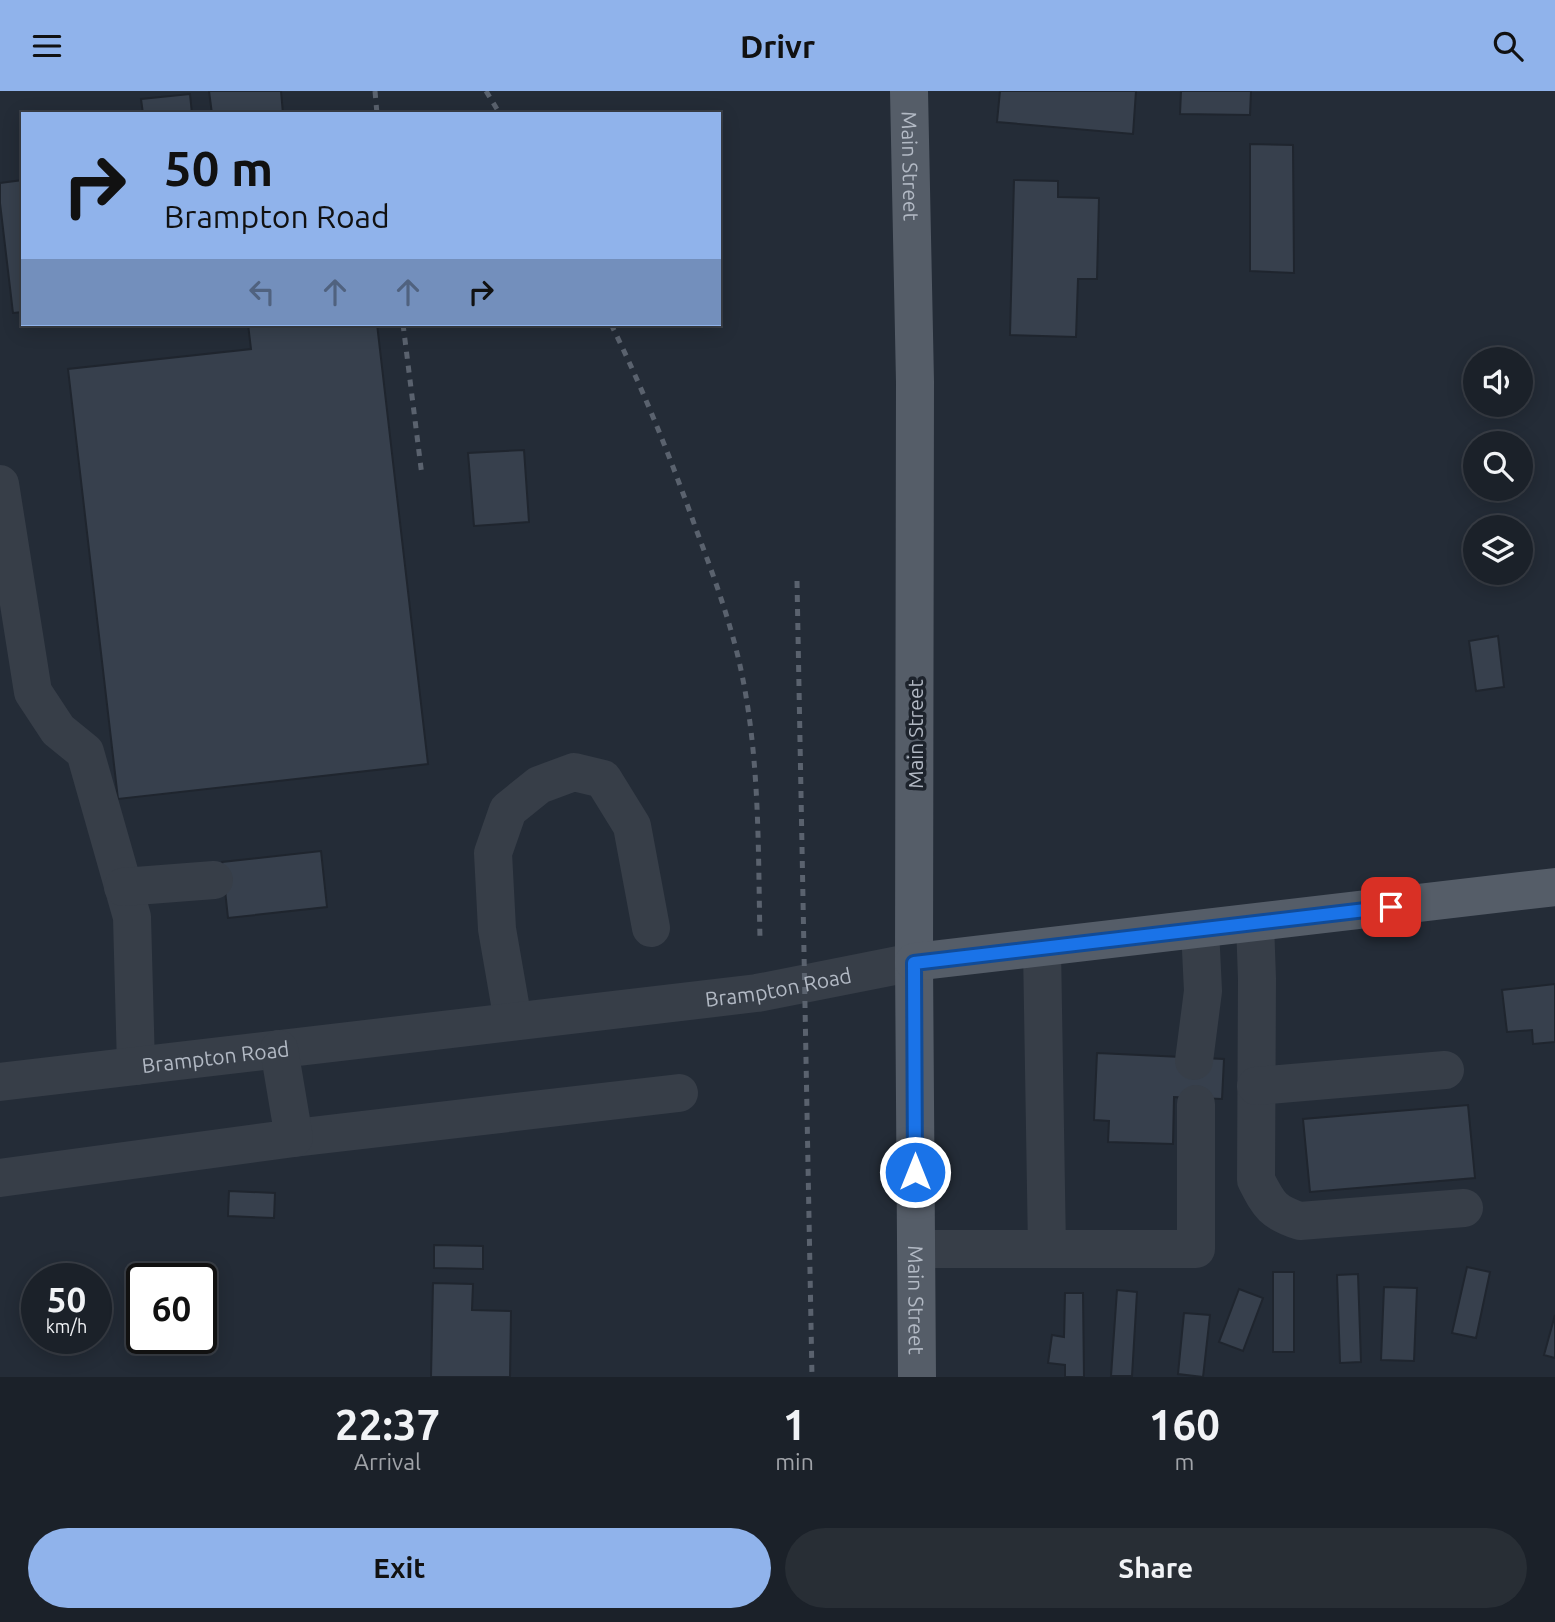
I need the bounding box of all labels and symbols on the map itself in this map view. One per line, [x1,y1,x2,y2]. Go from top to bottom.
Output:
street label: Main Street [897,111,924,221]
street label: Main Street [903,679,927,789]
pin [1361,877,1421,937]
street label: Brampton Road [704,963,853,1011]
street label: Brampton Road [140,1036,291,1077]
position arrow [878,1135,952,1209]
street label: Main Street [904,1245,929,1355]
speed limit sign: 60 [126,1263,217,1354]

